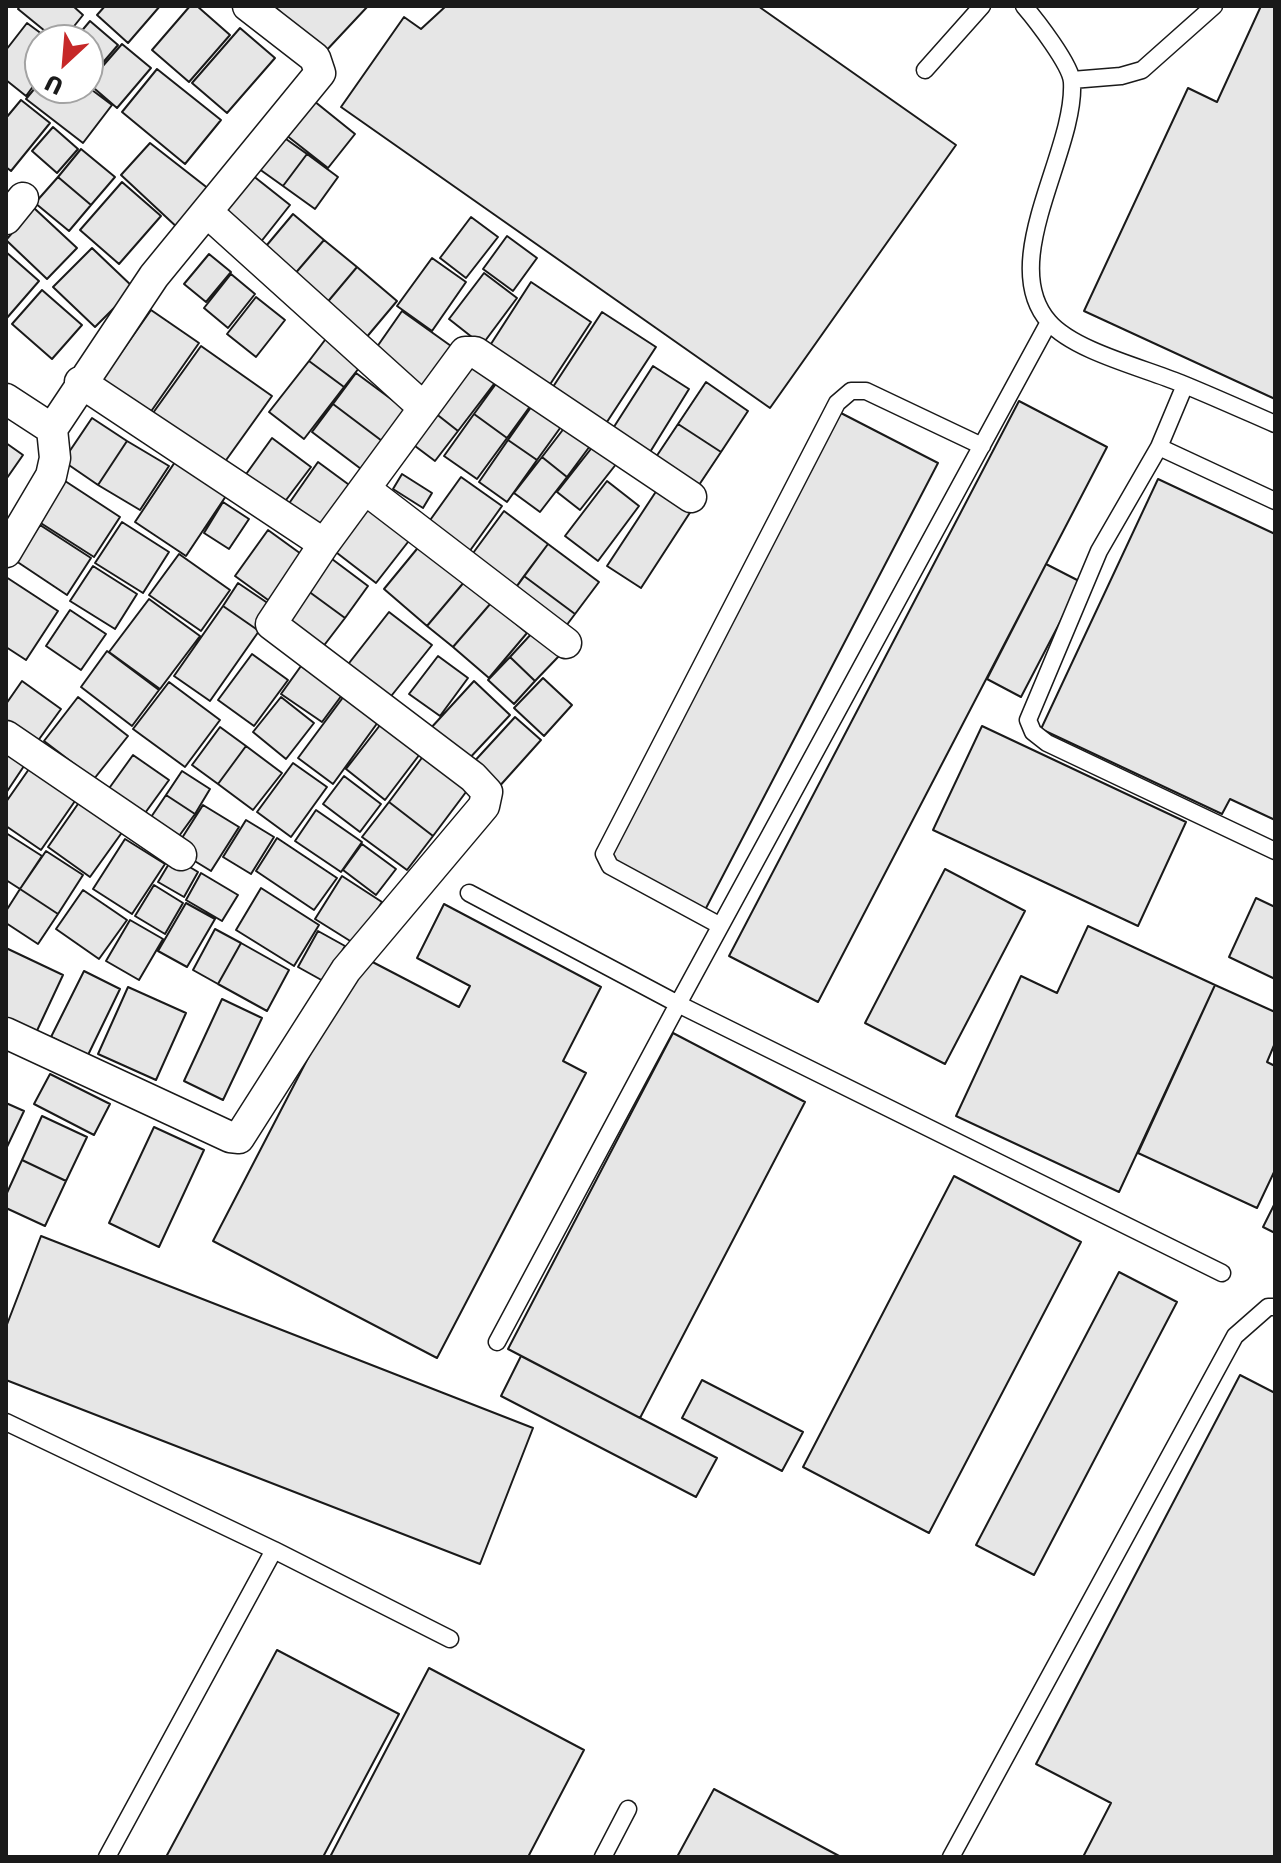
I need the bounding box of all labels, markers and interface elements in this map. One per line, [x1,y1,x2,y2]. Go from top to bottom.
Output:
north arrow [24,24,104,104]
text: U [41,69,68,99]

